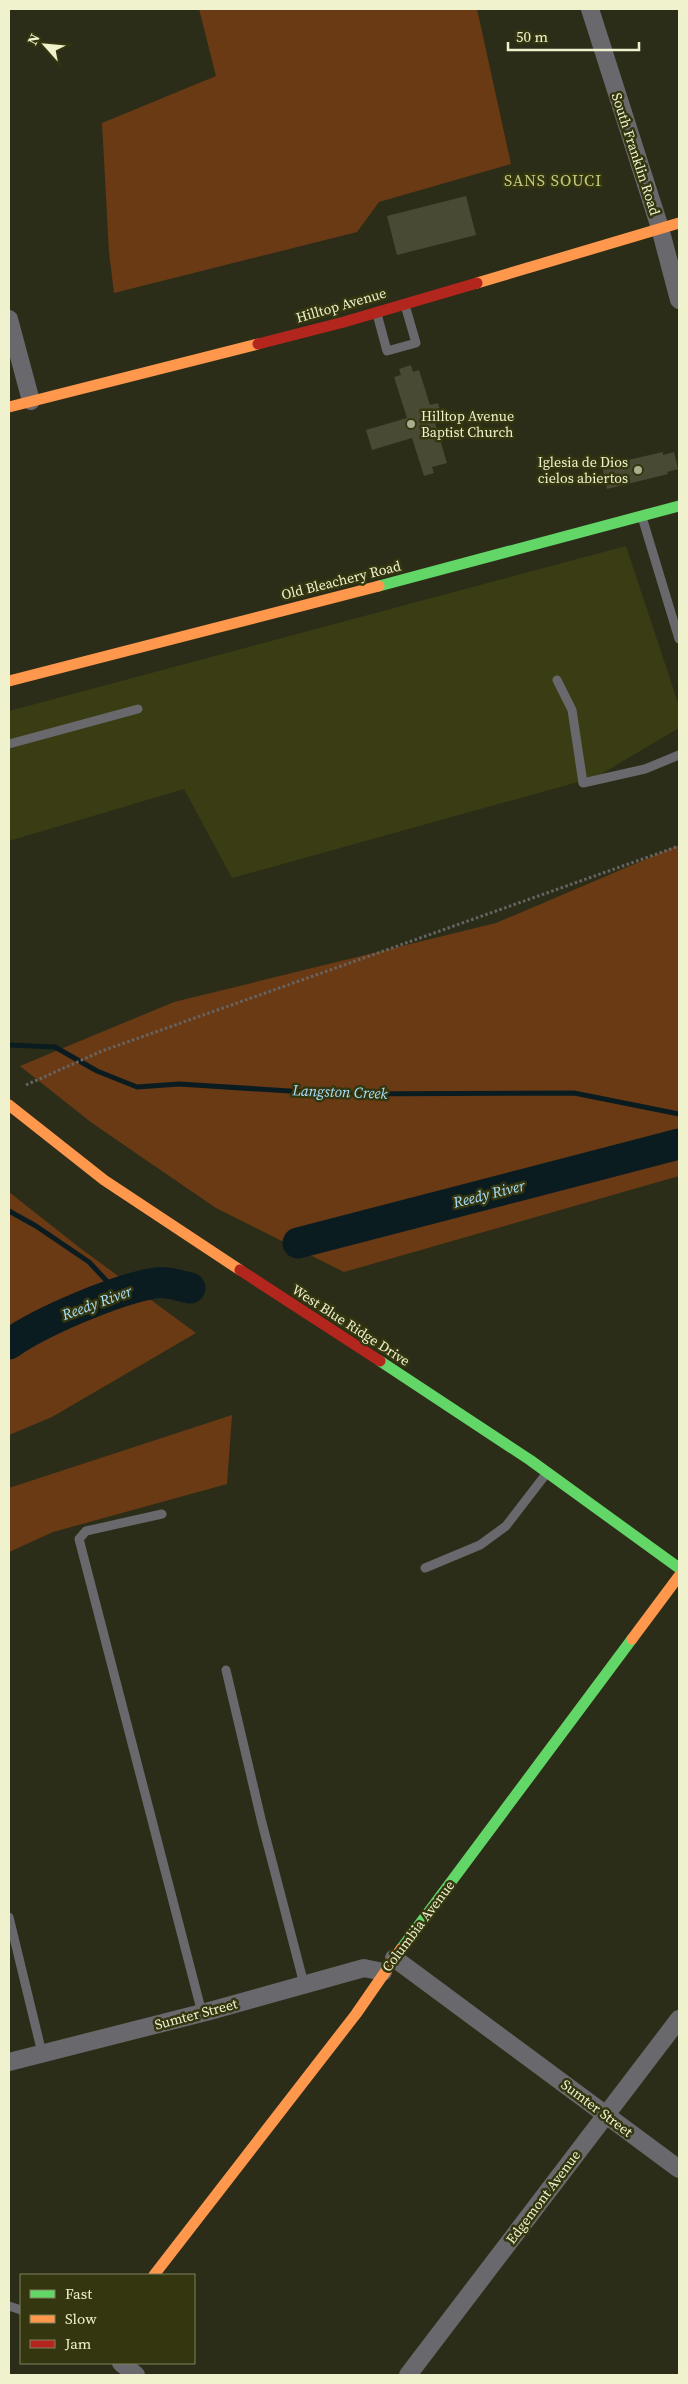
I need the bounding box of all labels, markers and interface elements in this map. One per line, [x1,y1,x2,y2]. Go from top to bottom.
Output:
north arrow [20,20,70,70]
scale bar [508,20,639,52]
text: 50 m [516,26,548,47]
text: N [22,30,45,48]
street label: South Franklin Road [607,90,665,218]
district label: SANS SOUCI [504,169,602,191]
street label: Hilltop Avenue [294,283,388,327]
place label: Hilltop Avenue Baptist Church [421,406,514,442]
marker: Hilltop Avenue Baptist Church [405,418,417,430]
place label: Iglesia de Dios cielos abiertos [538,452,628,488]
marker: Iglesia de Dios cielos abiertos [632,464,644,476]
street label: Old Bleachery Road [279,555,403,605]
water label: Langston Creek [291,1079,389,1104]
water label: Reedy River [450,1174,528,1213]
street label: West Blue Ridge Drive [288,1279,414,1371]
water label: Reedy River [58,1280,136,1325]
street label: Columbia Avenue [377,1876,459,1976]
street label: Sumter Street [152,1993,240,2035]
street label: Sumter Street [557,2074,637,2142]
street label: Edgemont Avenue [501,2146,585,2248]
legend [20,2274,195,2364]
text: Fast [65,2283,92,2304]
text: Slow [65,2308,97,2329]
text: Jam [64,2333,92,2354]

